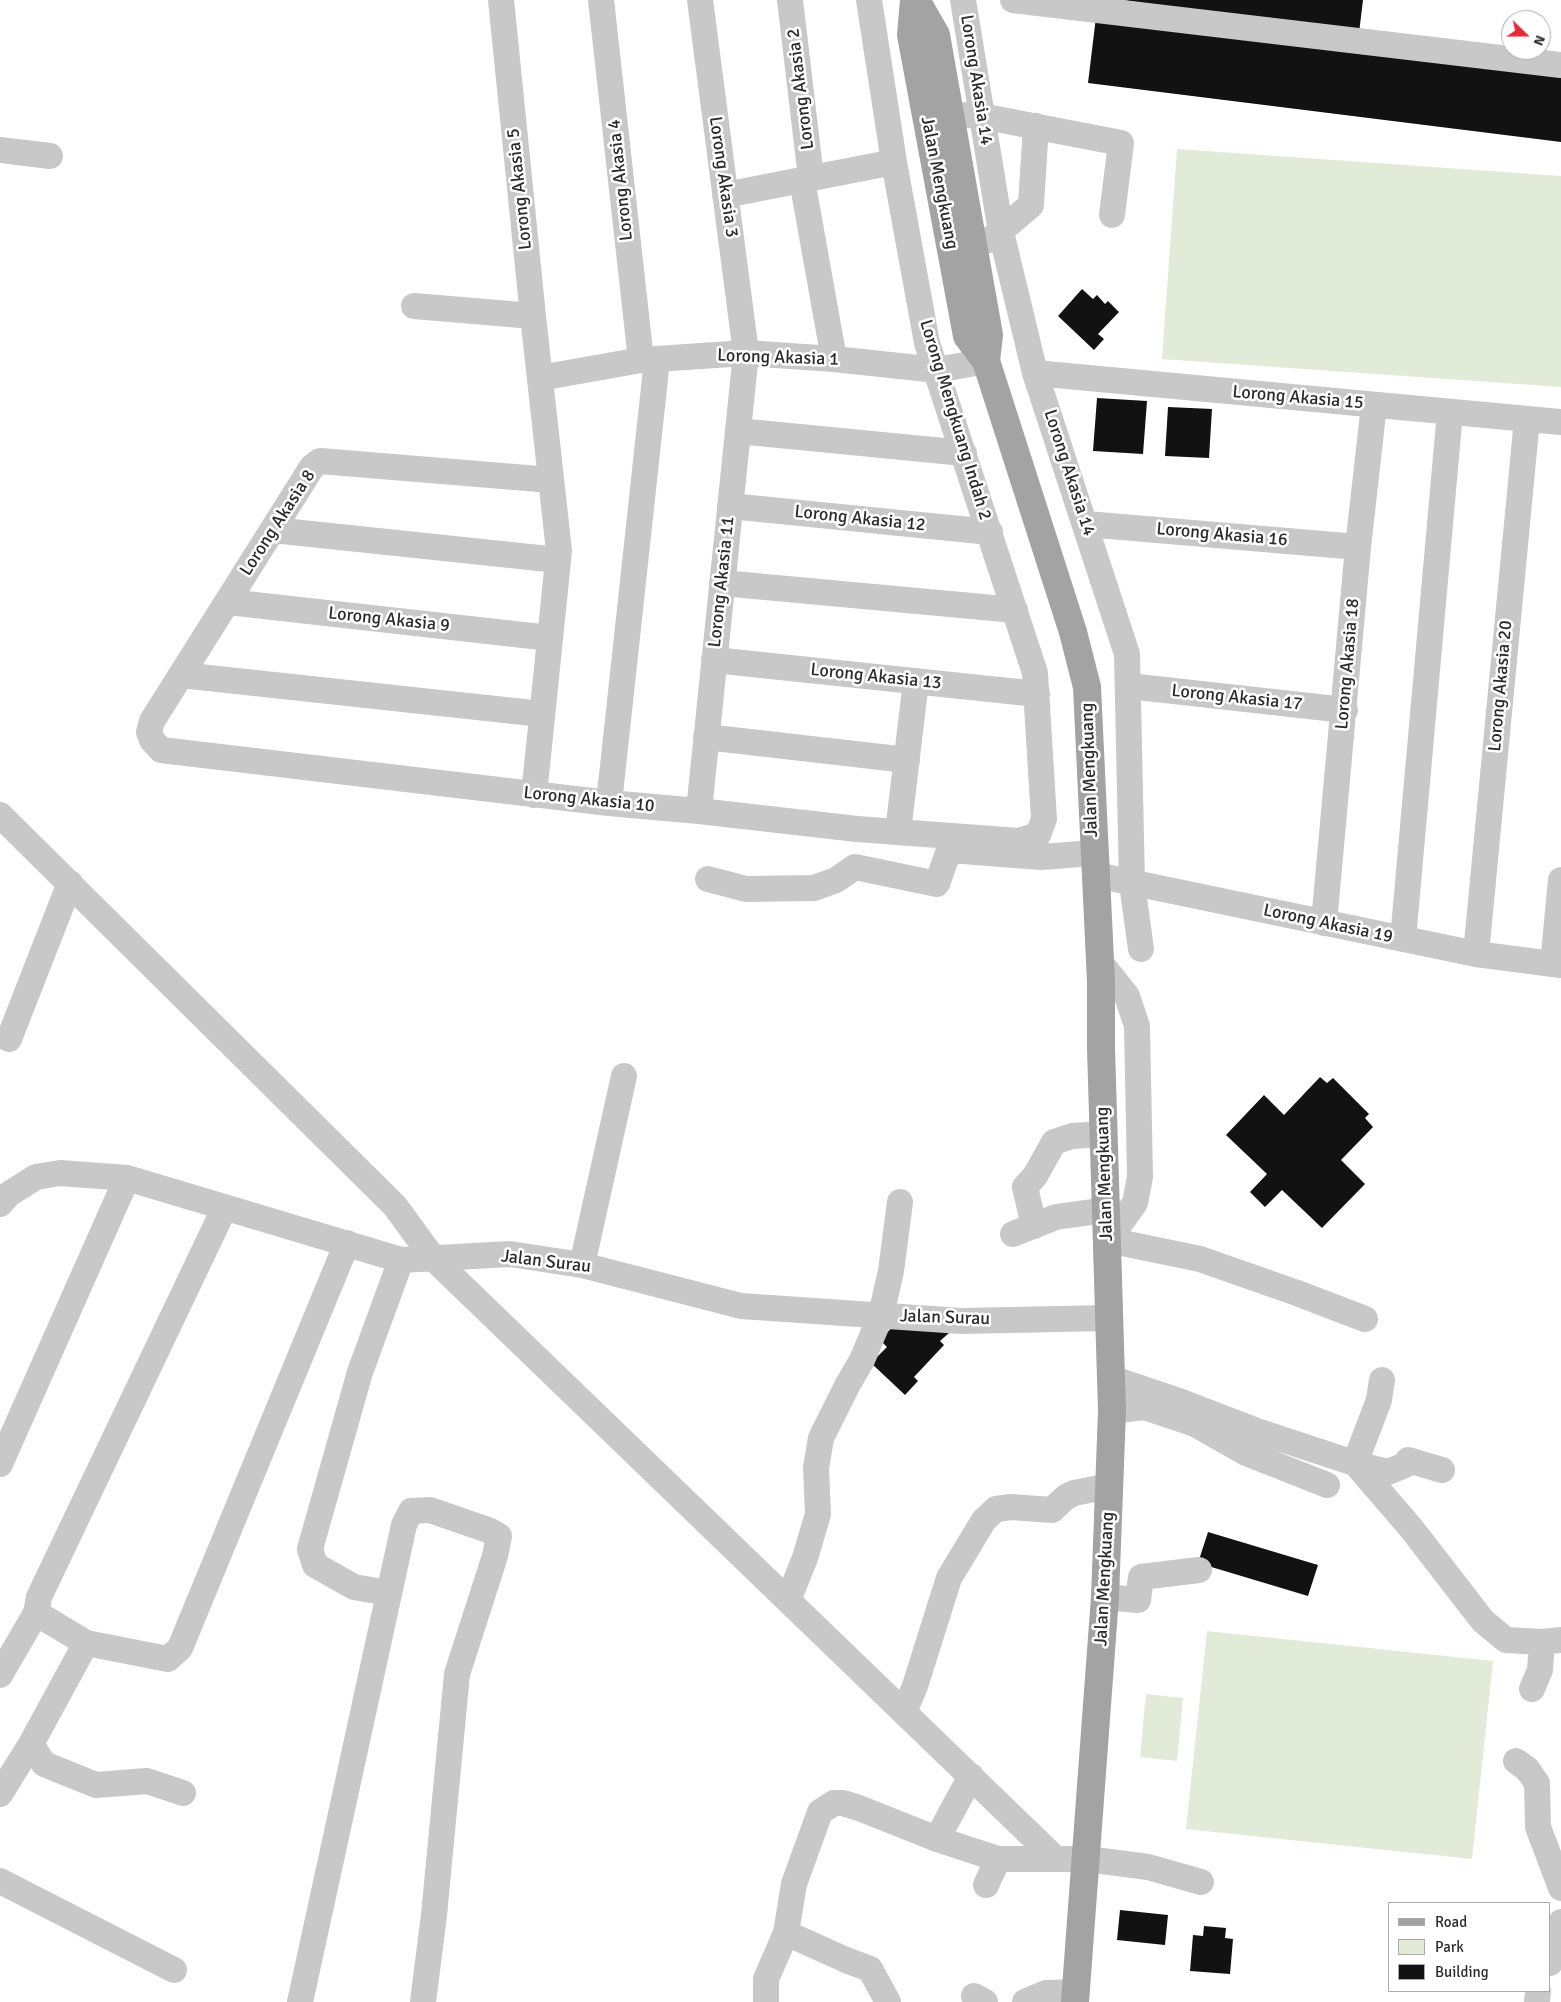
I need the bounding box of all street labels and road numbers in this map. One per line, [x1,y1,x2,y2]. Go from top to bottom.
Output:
street label: Lorong Akasia 14 [955,13,997,147]
street label: Lorong Akasia 2 [783,27,819,151]
street label: Lorong Akasia 3 [704,115,742,239]
street label: Jalan Mengkuang [916,115,962,251]
street label: Lorong Akasia 4 [604,118,638,242]
street label: Lorong Akasia 5 [503,127,537,251]
street label: Lorong Mengkuang Indah 2 [914,317,996,523]
street label: Lorong Akasia 1 [717,345,839,371]
street label: Lorong Akasia 15 [1231,382,1365,414]
street label: Lorong Akasia 14 [1038,407,1100,539]
street label: Lorong Akasia 8 [236,466,320,580]
street label: Lorong Akasia 12 [793,501,927,537]
street label: Lorong Akasia 11 [704,515,740,649]
street label: Lorong Akasia 16 [1155,519,1289,551]
street label: Lorong Akasia 18 [1332,597,1364,731]
street label: Lorong Akasia 9 [327,603,451,637]
street label: Lorong Akasia 20 [1485,619,1517,753]
street label: Lorong Akasia 13 [809,659,943,695]
street label: Lorong Akasia 17 [1170,680,1304,716]
street label: Jalan Mengkuang [1077,702,1103,838]
street label: Lorong Akasia 10 [522,782,656,818]
street label: Lorong Akasia 19 [1261,900,1395,948]
street label: Jalan Mengkuang [1092,1106,1118,1242]
street label: Jalan Surau [500,1246,592,1278]
street label: Jalan Surau [900,1306,990,1330]
street label: Jalan Mengkuang [1091,1511,1119,1647]

